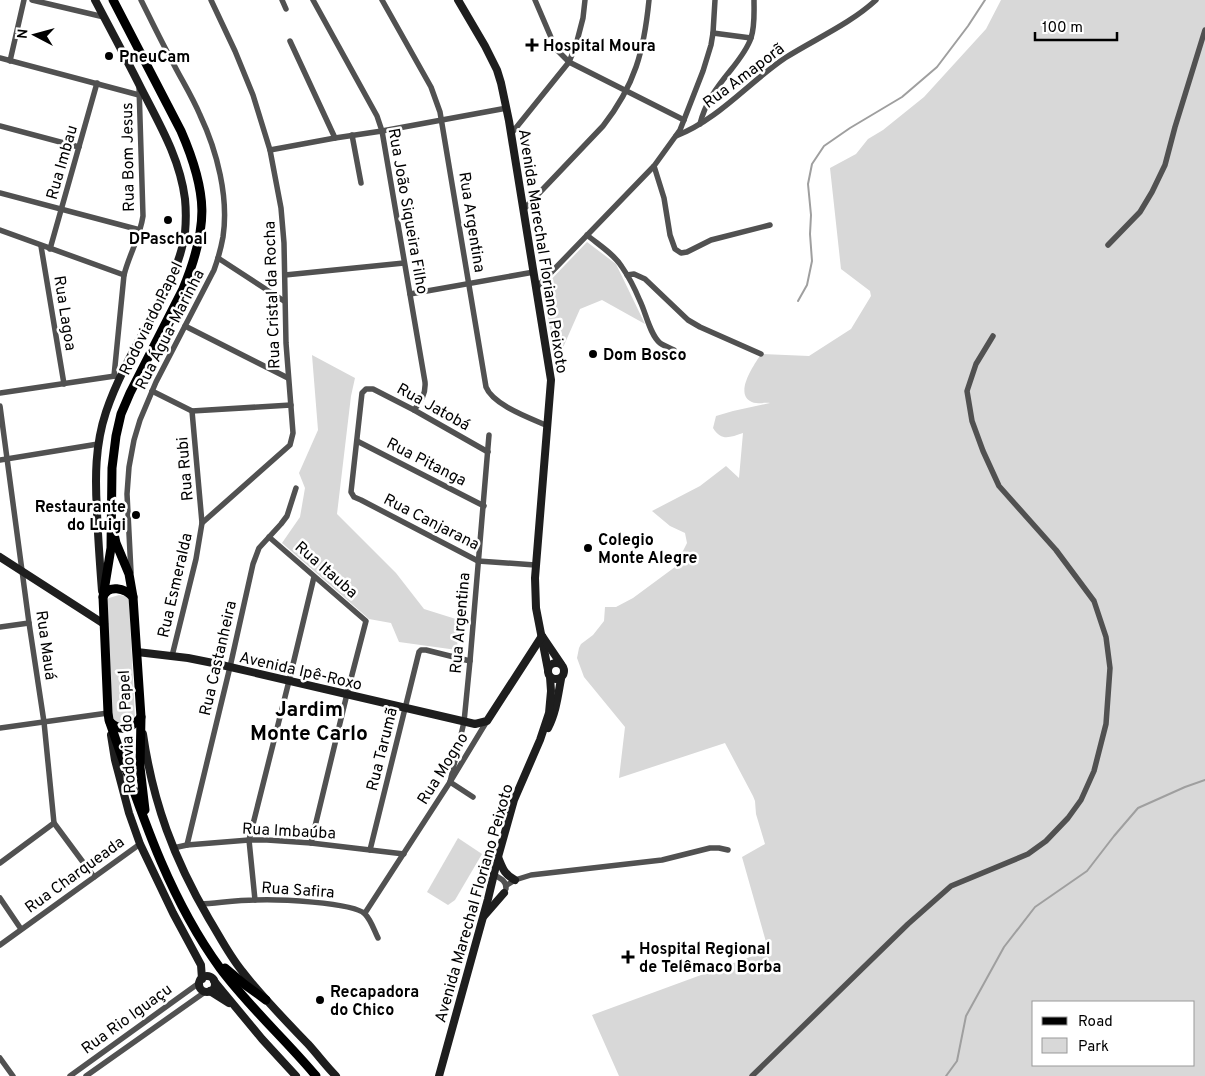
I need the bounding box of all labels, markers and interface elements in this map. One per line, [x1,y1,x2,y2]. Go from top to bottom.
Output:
north arrow [10,10,60,60]
scale bar [1035,10,1118,42]
text: 100 m [1042,19,1083,38]
text: N [15,28,33,40]
place label: Hospital Moura [543,37,656,57]
marker: Hospital Moura [525,38,539,52]
street label: Rua Amaporã [700,40,789,114]
place label: PneuCam [119,48,190,68]
marker: PneuCam [103,50,115,62]
street label: Rua Bom Jesus [118,102,140,212]
street label: Rua Imbau [43,123,83,202]
street label: Rua João Siqueira Filho [383,127,431,296]
street label: Avenida Marechal Floriano Peixoto [513,128,571,375]
street label: Rua Argentina [453,171,489,274]
marker: DPaschoal [162,214,174,226]
street label: Rua Cristal da Rocha [260,221,286,369]
place label: DPaschoal [129,230,207,250]
street label: Rodovia do Papel [116,259,188,379]
street label: Rua Água-Marinha [130,266,210,393]
street label: Rua Lagoa [48,274,80,352]
place label: Dom Bosco [603,346,687,366]
marker: Dom Bosco [587,348,599,360]
street label: Rua Jatobá [393,379,473,436]
street label: Rua Pitanga [383,434,469,491]
street label: Rua Rubi [173,436,199,502]
street label: Rua Canjarana [380,490,482,556]
place label: Restaurante do Luigi [35,498,126,536]
marker: Restaurante do Luigi [130,509,142,521]
street label: Rua Esmeralda [154,531,198,640]
place label: Colegio Monte Alegre [598,531,697,569]
street label: Rua Itauba [290,538,361,603]
marker: Colegio Monte Alegre [582,542,594,554]
street label: Rua Argentina [447,572,475,675]
street label: Rua Castanheira [196,599,242,718]
street label: Rua Mauá [30,609,60,681]
street label: Avenida Ipê-Roxo [237,648,364,696]
street label: Rodovia do Papel [115,670,141,794]
district label: Jardim Monte Carlo [250,697,368,748]
street label: Rua Tarumã [363,706,403,793]
street label: Rua Mogno [414,729,474,809]
street label: Avenida Marechal Floriano Peixoto [431,782,519,1025]
street label: Rua Imbaúba [241,820,336,844]
street label: Rua Charqueada [22,833,129,918]
street label: Rua Safira [261,878,335,904]
place label: Hospital Regional de Telêmaco Borba [639,940,781,978]
marker: Hospital Regional de Telêmaco Borba [621,950,635,964]
street label: Rua Rio Iguaçu [78,980,176,1059]
place label: Recapadora do Chico [330,983,419,1021]
marker: Recapadora do Chico [314,994,326,1006]
legend [1032,1001,1195,1066]
text: Road [1078,1013,1113,1032]
text: Park [1078,1038,1109,1057]

